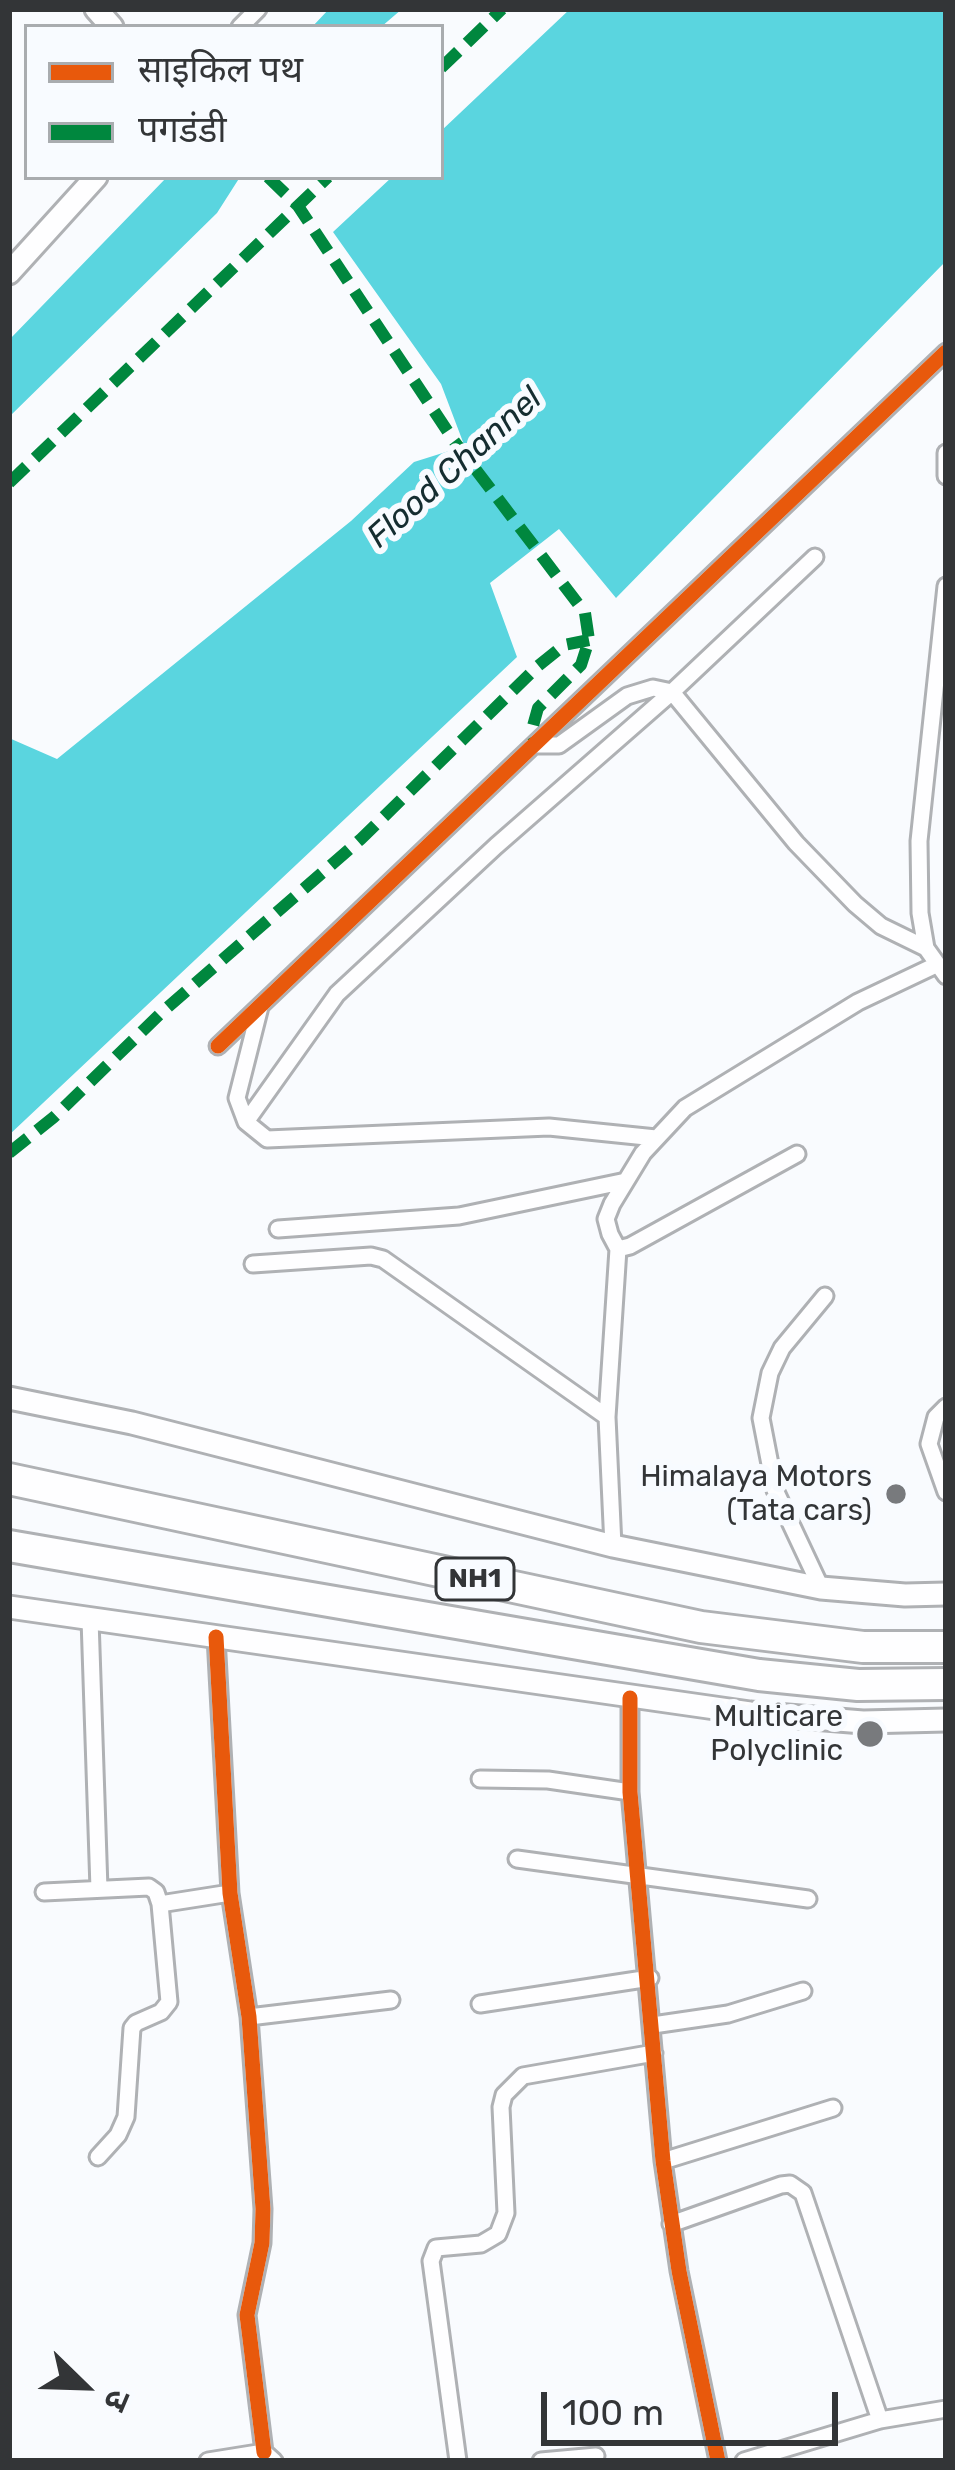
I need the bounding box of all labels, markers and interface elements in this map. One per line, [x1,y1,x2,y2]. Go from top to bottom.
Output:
legend [24,24,444,180]
text: साइकिल पथ [138,48,303,91]
text: पगडंडी [138,108,227,151]
water label: Flood Channel [360,379,550,557]
place label: Himalaya Motors (Tata cars) [640,1459,872,1530]
marker: Himalaya Motors (Tata cars) [883,1481,909,1507]
road number: NH1 [436,1558,514,1600]
place label: Multicare Polyclinic [710,1699,843,1770]
marker: Multicare Polyclinic [854,1718,886,1750]
north arrow [24,2326,144,2446]
scale bar [547,2368,844,2442]
text: उ [96,2384,139,2417]
text: 100 m [562,2391,664,2434]

